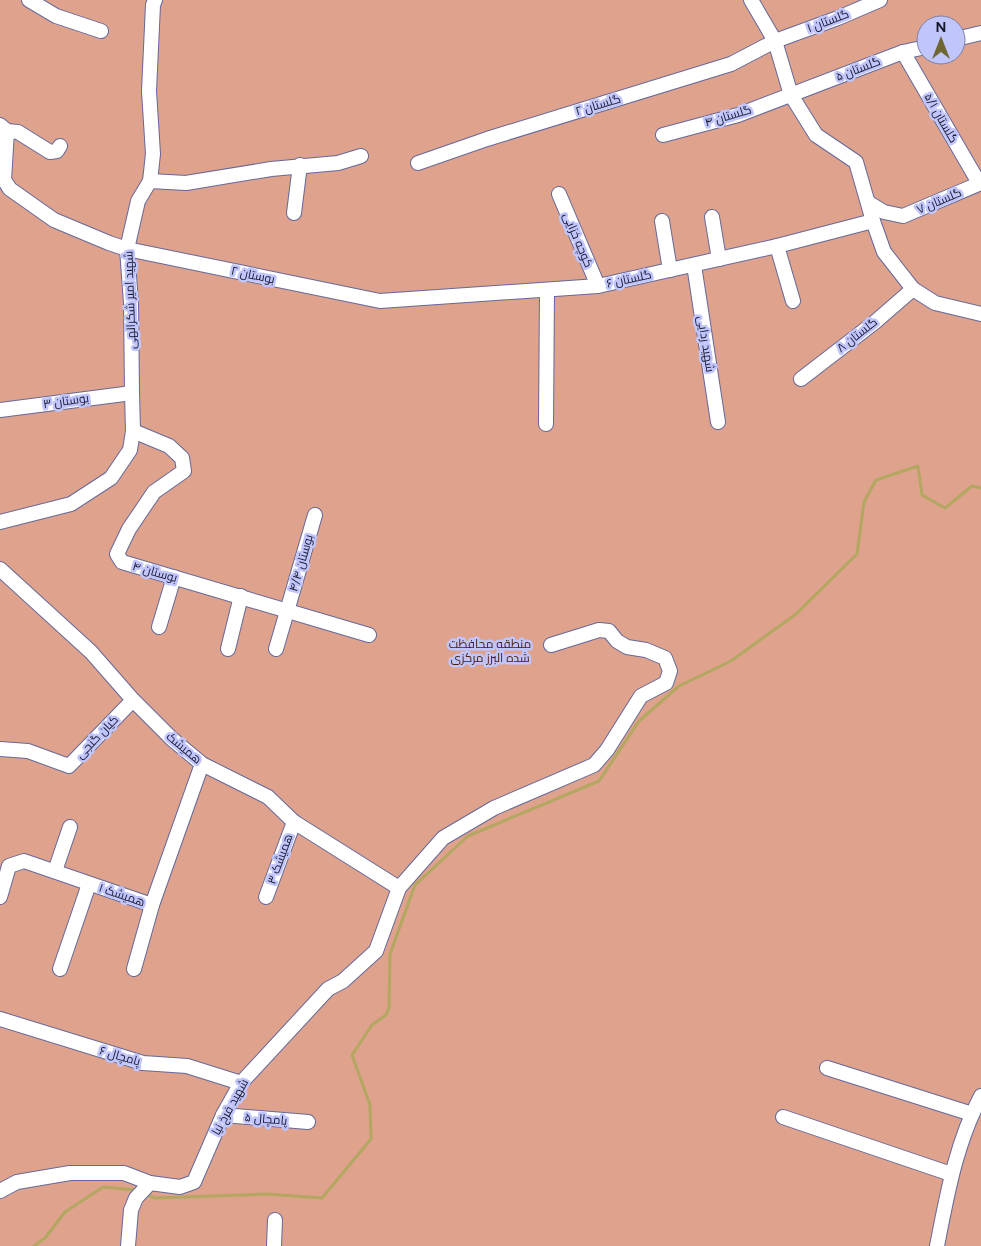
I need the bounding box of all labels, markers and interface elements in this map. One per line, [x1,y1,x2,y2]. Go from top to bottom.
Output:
street label: گلستان ۱ [805,7,851,35]
north arrow [916,15,966,65]
text: N [936,19,946,36]
street label: گلستان ۵ [834,54,882,84]
street label: گلستان ۵/۱ [921,91,961,145]
street label: گلستان ۲ [574,92,622,118]
street label: گلستان ۴ [703,102,753,130]
street label: گلستان ۷ [914,185,964,217]
street label: کوچه خزایی [558,210,596,270]
street label: شهید امیر شکرالهی [121,251,139,349]
street label: بوستان ۲ [230,264,276,286]
street label: گلستان ۶ [605,267,653,291]
street label: شهید ردایی [695,315,717,373]
street label: گلستان ۸ [834,315,880,355]
street label: بوستان ۳ [42,391,90,411]
street label: بوستان ۴/۴ [286,533,316,593]
street label: بوستان ۴ [131,559,179,585]
park label: منطقه محافظت شده البرز مرکزی [449,637,531,665]
street label: کیان گنجی [73,712,121,762]
street label: همیشک [164,729,204,767]
street label: همیشک ۳ [264,832,296,886]
street label: همیشک ۱ [97,881,147,909]
street label: پامچال ۶ [97,1043,143,1071]
street label: شهید فرخ نیا [209,1077,252,1138]
street label: پامچال ۵ [244,1110,289,1130]

